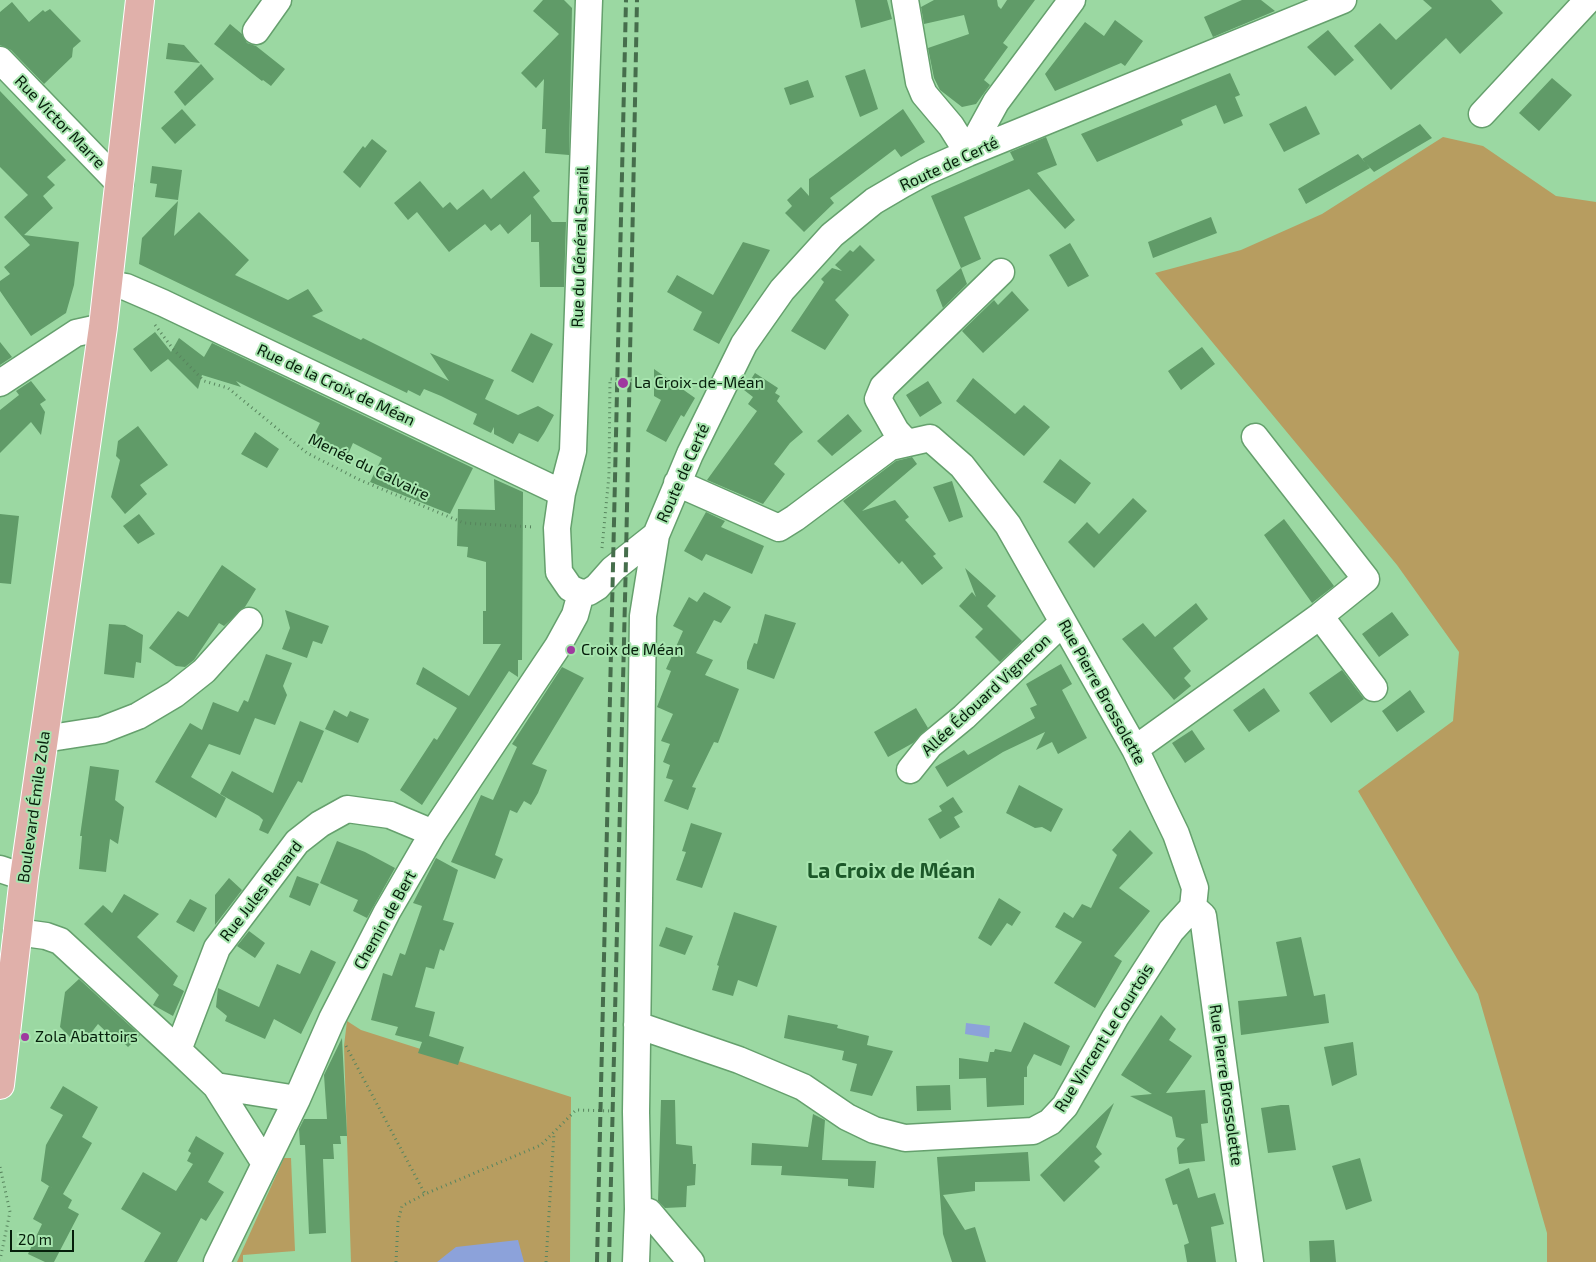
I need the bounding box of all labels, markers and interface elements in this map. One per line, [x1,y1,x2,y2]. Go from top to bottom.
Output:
street label: Rue Victor Marre [11,71,109,173]
street label: Route de Certé [897,133,1001,195]
street label: Rue du Général Sarrail [568,166,592,328]
street label: Rue de la Croix de Méan [254,340,418,430]
place label: La Croix-de-Méan [634,373,764,393]
marker: La Croix-de-Méan [616,376,630,390]
street label: Route de Certé [653,420,713,526]
street label: Menée du Calvaire [305,429,433,505]
street label: Rue Pierre Brossolette [1054,616,1150,768]
street label: Allée Édouard Vigneron [917,630,1055,760]
place label: Croix de Méan [581,640,683,660]
marker: Croix de Méan [565,644,577,656]
street label: Boulevard Émile Zola [14,730,54,884]
street label: Rue Jules Renard [216,837,306,945]
district label: La Croix de Méan [807,858,975,884]
street label: Chemin de Bert [350,867,420,973]
street label: Rue Vincent Le Courtois [1051,960,1157,1116]
street label: Rue Pierre Brossolette [1205,1003,1247,1167]
place label: Zola Abattoirs [35,1027,138,1047]
marker: Zola Abattoirs [19,1031,31,1043]
scale bar [12,1220,76,1252]
text: 20 m [18,1230,52,1248]

